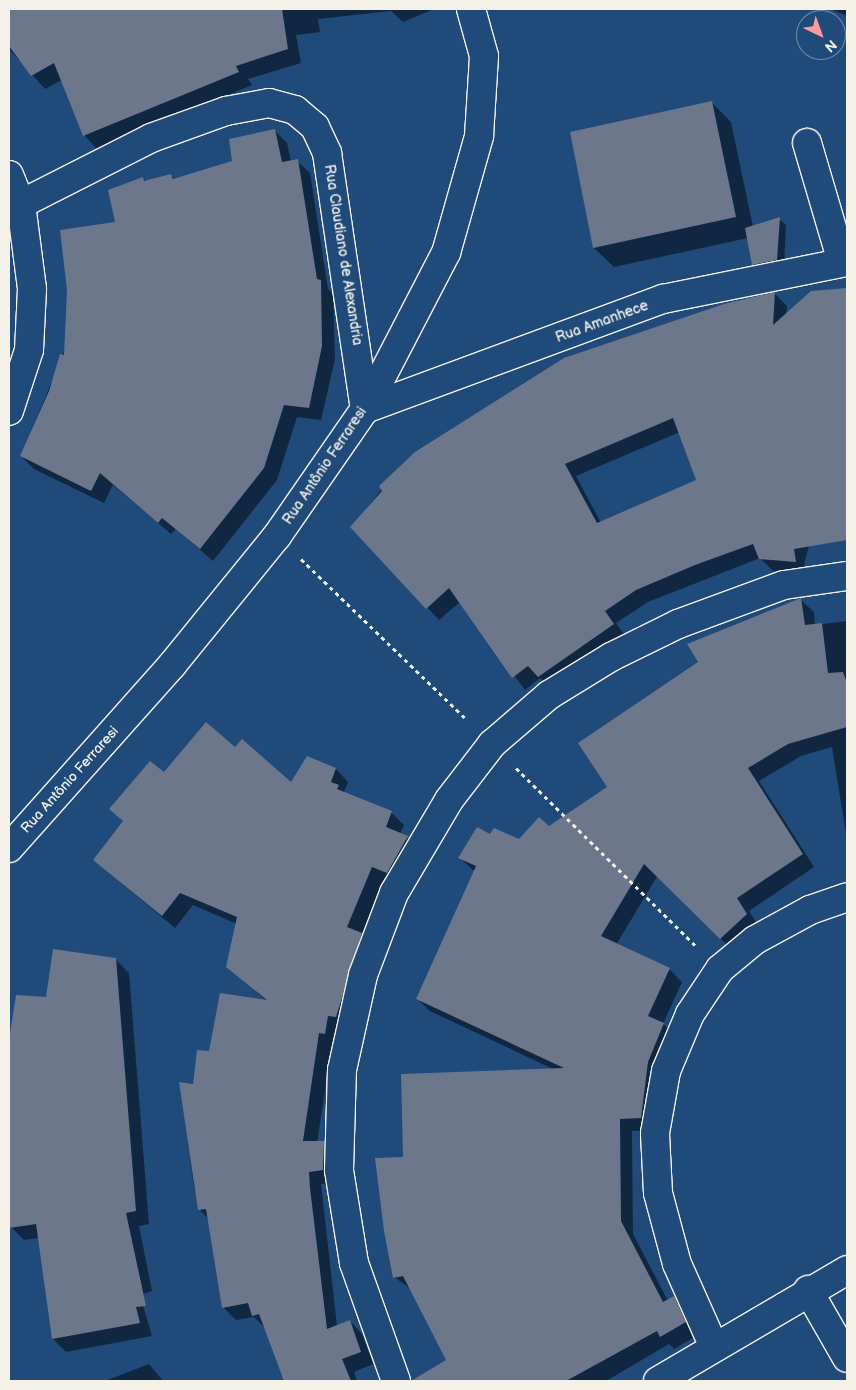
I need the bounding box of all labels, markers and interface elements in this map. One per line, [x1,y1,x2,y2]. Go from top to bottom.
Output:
north arrow [796,10,846,60]
text: N [821,36,840,56]
street label: Rua Claudiano de Alexandria [320,163,366,347]
street label: Rua Amanhece [553,297,651,347]
street label: Rua Antônio Ferraresi [279,404,371,528]
street label: Rua Antônio Ferraresi [18,723,122,837]

